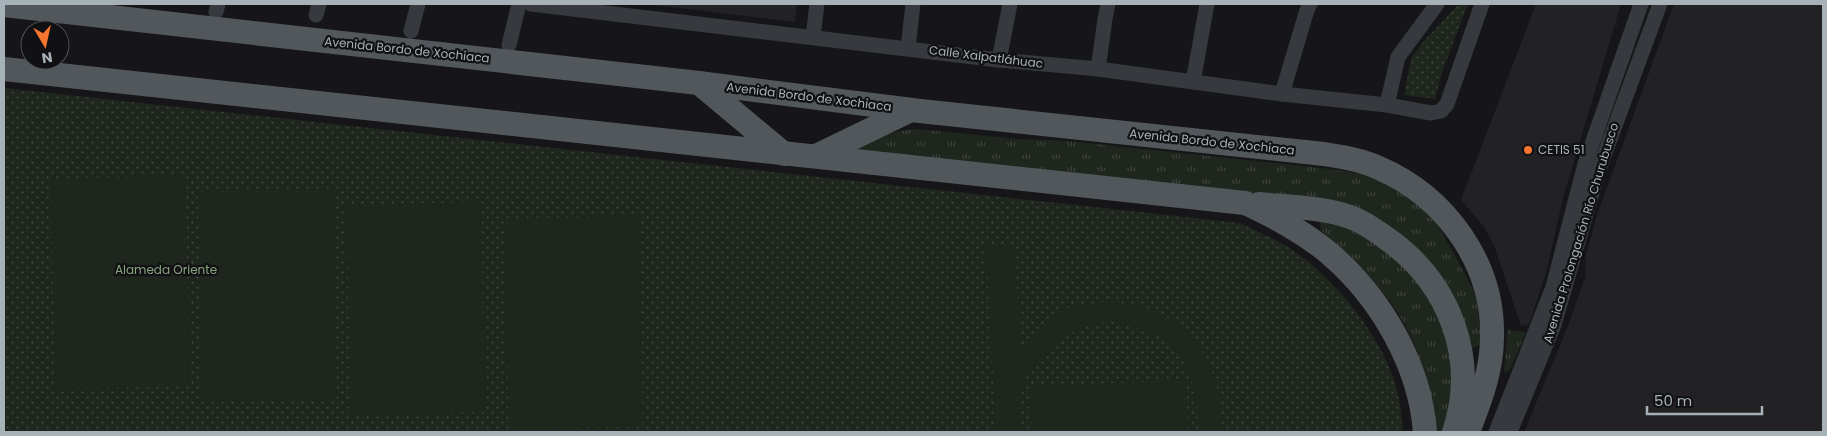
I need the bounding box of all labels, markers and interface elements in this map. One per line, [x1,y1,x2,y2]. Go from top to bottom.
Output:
north arrow [20,20,70,70]
street label: Avenida Bordo de Xochiaca [324,32,491,67]
street label: Calle Xalpatláhuac [928,41,1044,72]
text: N [40,47,54,69]
street label: Avenida Bordo de Xochiaca [726,78,893,115]
street label: Avenida Prolongación Río Churubusco [1539,120,1622,345]
street label: Avenida Bordo de Xochiaca [1129,124,1296,159]
place label: CETIS 51 [1538,141,1585,158]
marker: CETIS 51 [1522,144,1534,156]
park label: Alameda Oriente [115,261,217,278]
scale bar [1647,384,1762,416]
text: 50 m [1654,390,1692,411]

